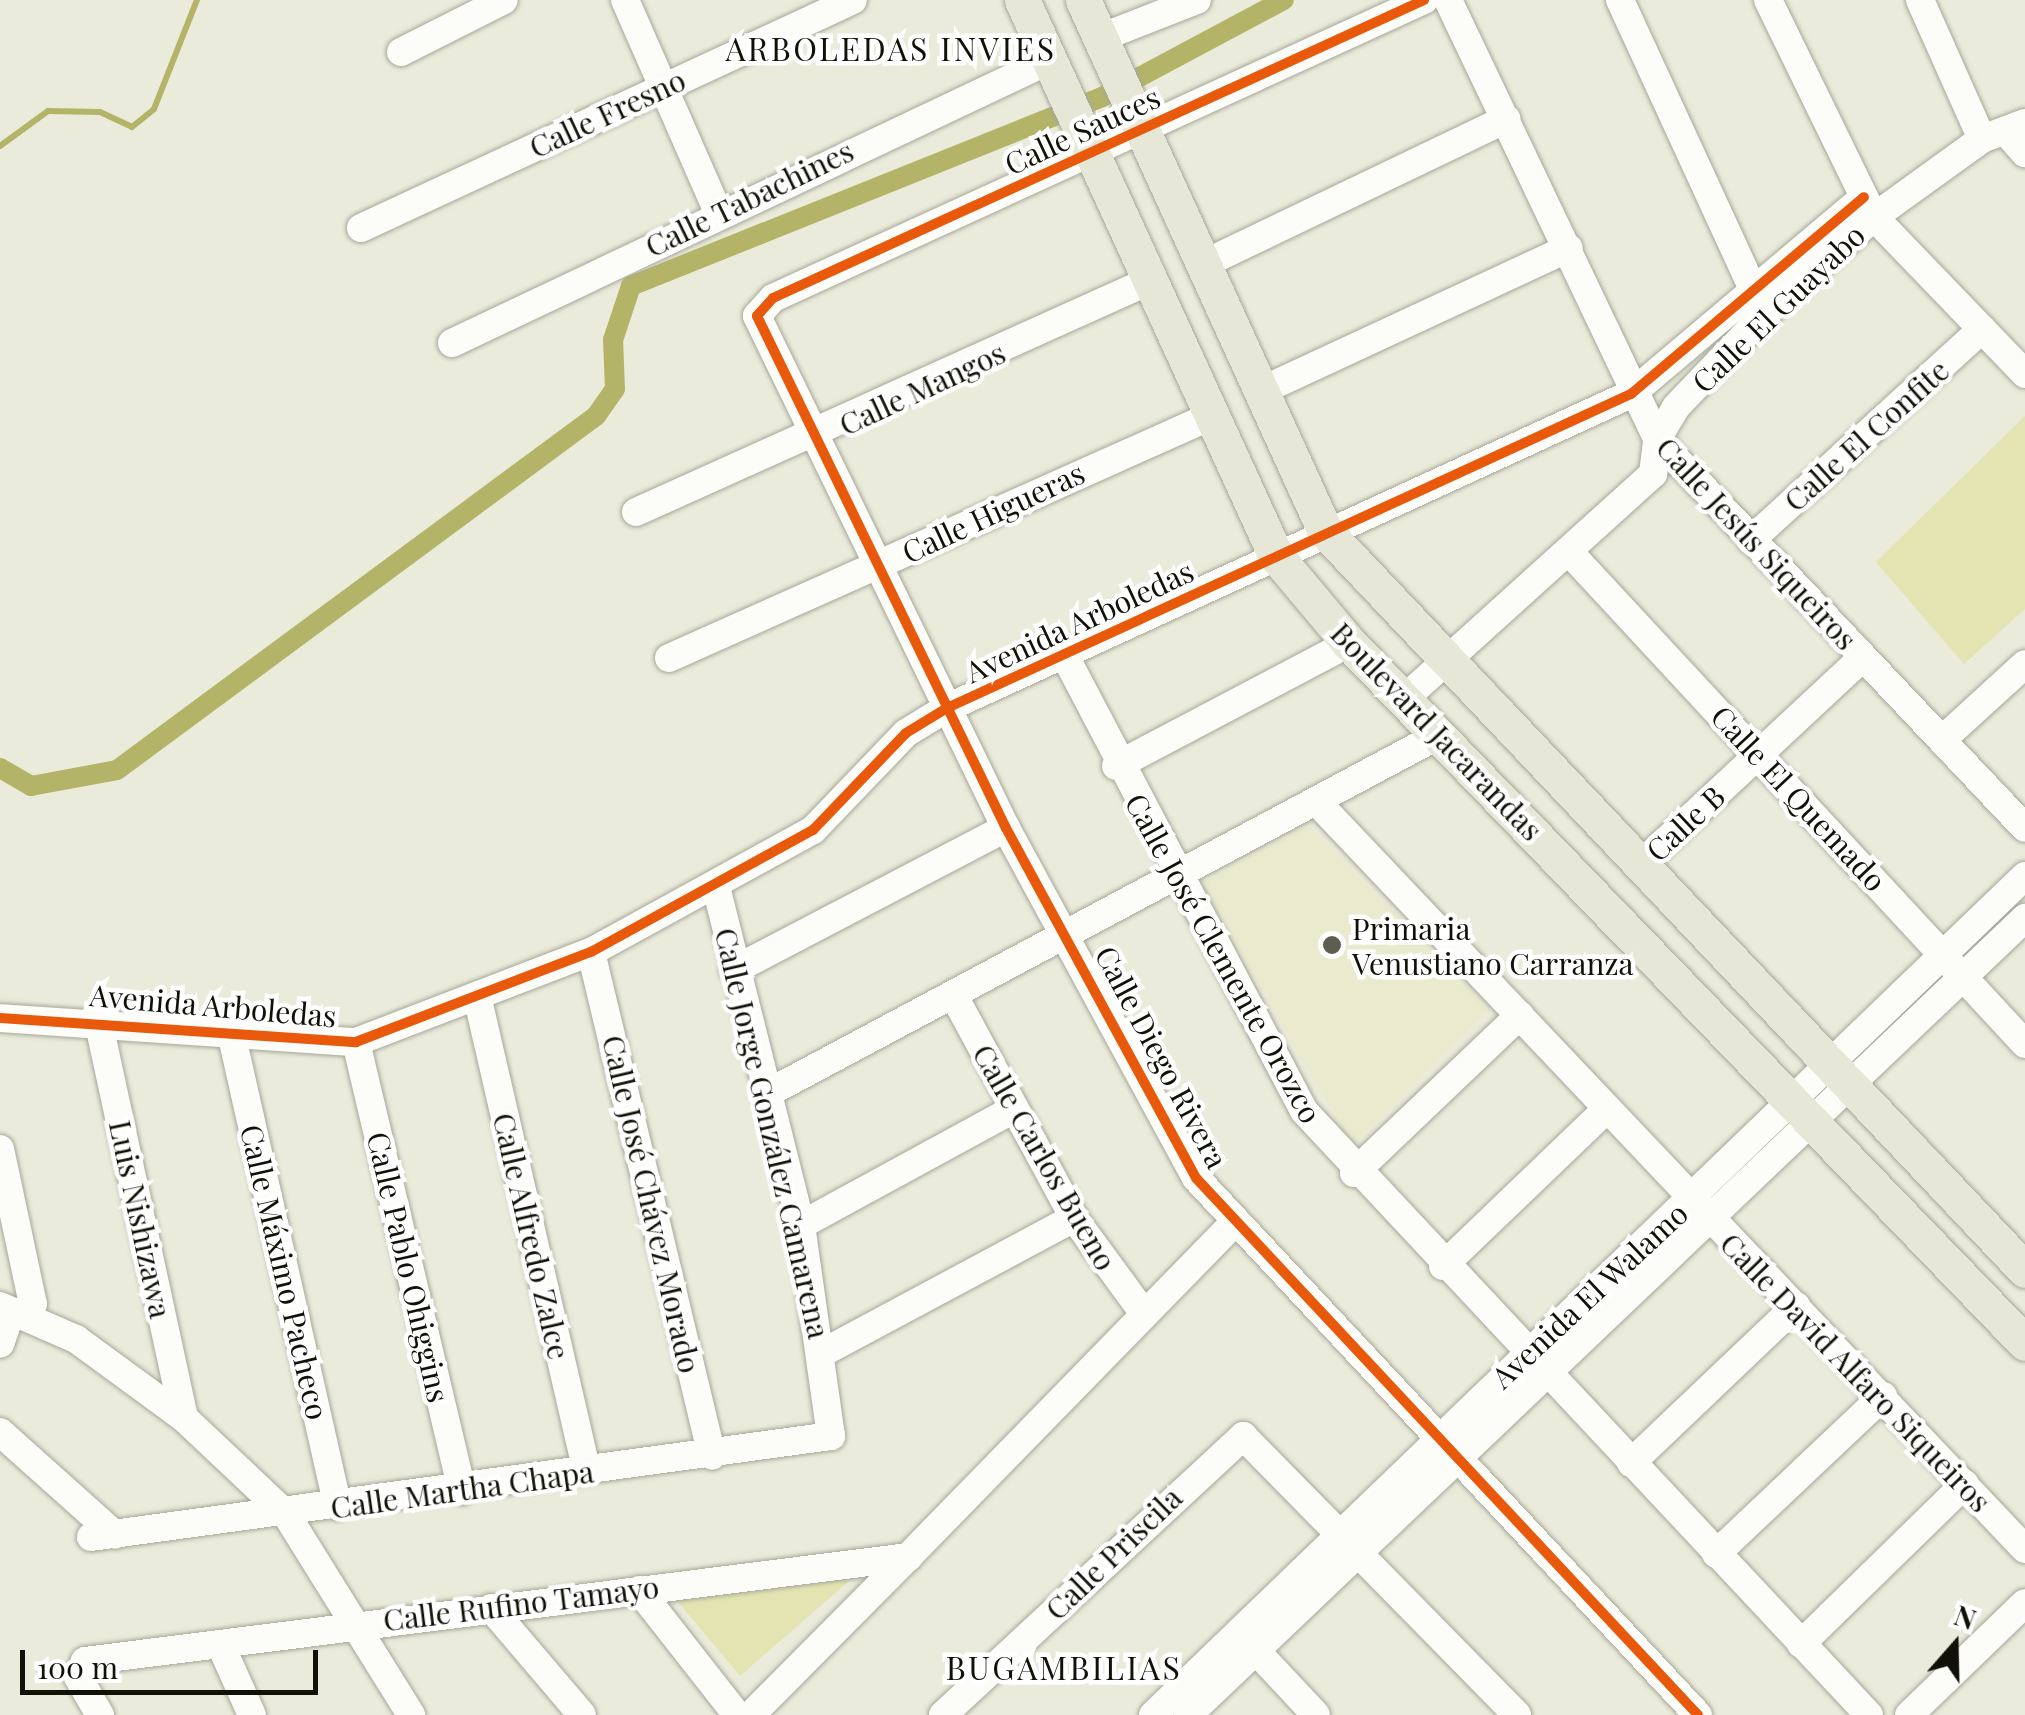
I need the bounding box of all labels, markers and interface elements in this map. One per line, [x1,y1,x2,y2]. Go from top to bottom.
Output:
district label: ARBOLEDAS INVIES [725,29,1057,67]
street label: Calle Fresno [523,61,691,165]
street label: Calle Sauces [999,78,1165,182]
street label: Calle Tabachines [639,132,859,264]
street label: Calle El Guayabo [1684,217,1872,399]
street label: Calle Mangos [833,334,1011,442]
street label: Calle El Confite [1776,352,1956,518]
street label: Calle Jesús Siqueiros [1649,429,1865,657]
street label: Calle Higueras [896,454,1090,570]
street label: Avenida Arboledas [959,552,1199,690]
street label: Boulevard Jacarandas [1324,615,1550,847]
street label: Calle El Quemado [1704,698,1894,898]
street label: Calle B [1638,778,1732,868]
street label: Calle José Clemente Orozco [1118,787,1330,1129]
place label: Primaria Venustiano Carranza [1352,910,1634,980]
street label: Calle Jorge González Camarena [708,924,838,1342]
marker: Primaria Venustiano Carranza [1321,934,1343,956]
street label: Calle Diego Rivera [1088,940,1236,1174]
street label: Avenida Arboledas [87,976,339,1034]
street label: Calle José Chávez Morado [596,1032,708,1376]
street label: Calle Carlos Bueno [966,1038,1124,1276]
street label: Calle Alfredo Zalce [486,1109,578,1363]
street label: Luis Nishizawa [102,1117,180,1321]
street label: Calle Máximo Pacheco [234,1121,336,1423]
street label: Calle Pablo Ohiggins [360,1128,458,1406]
street label: Avenida El Walamo [1483,1194,1695,1396]
street label: Calle David Alfaro Siqueiros [1713,1225,1999,1519]
street label: Calle Martha Chapa [328,1453,596,1525]
street label: Calle Priscila [1038,1479,1188,1627]
street label: Calle Rufino Tamayo [381,1568,661,1638]
north arrow [1905,1595,2005,1695]
text: N [1950,1595,1981,1637]
scale bar [25,1630,322,1692]
text: 100 m [37,1647,118,1687]
district label: BUGAMBILIAS [946,1648,1182,1686]

